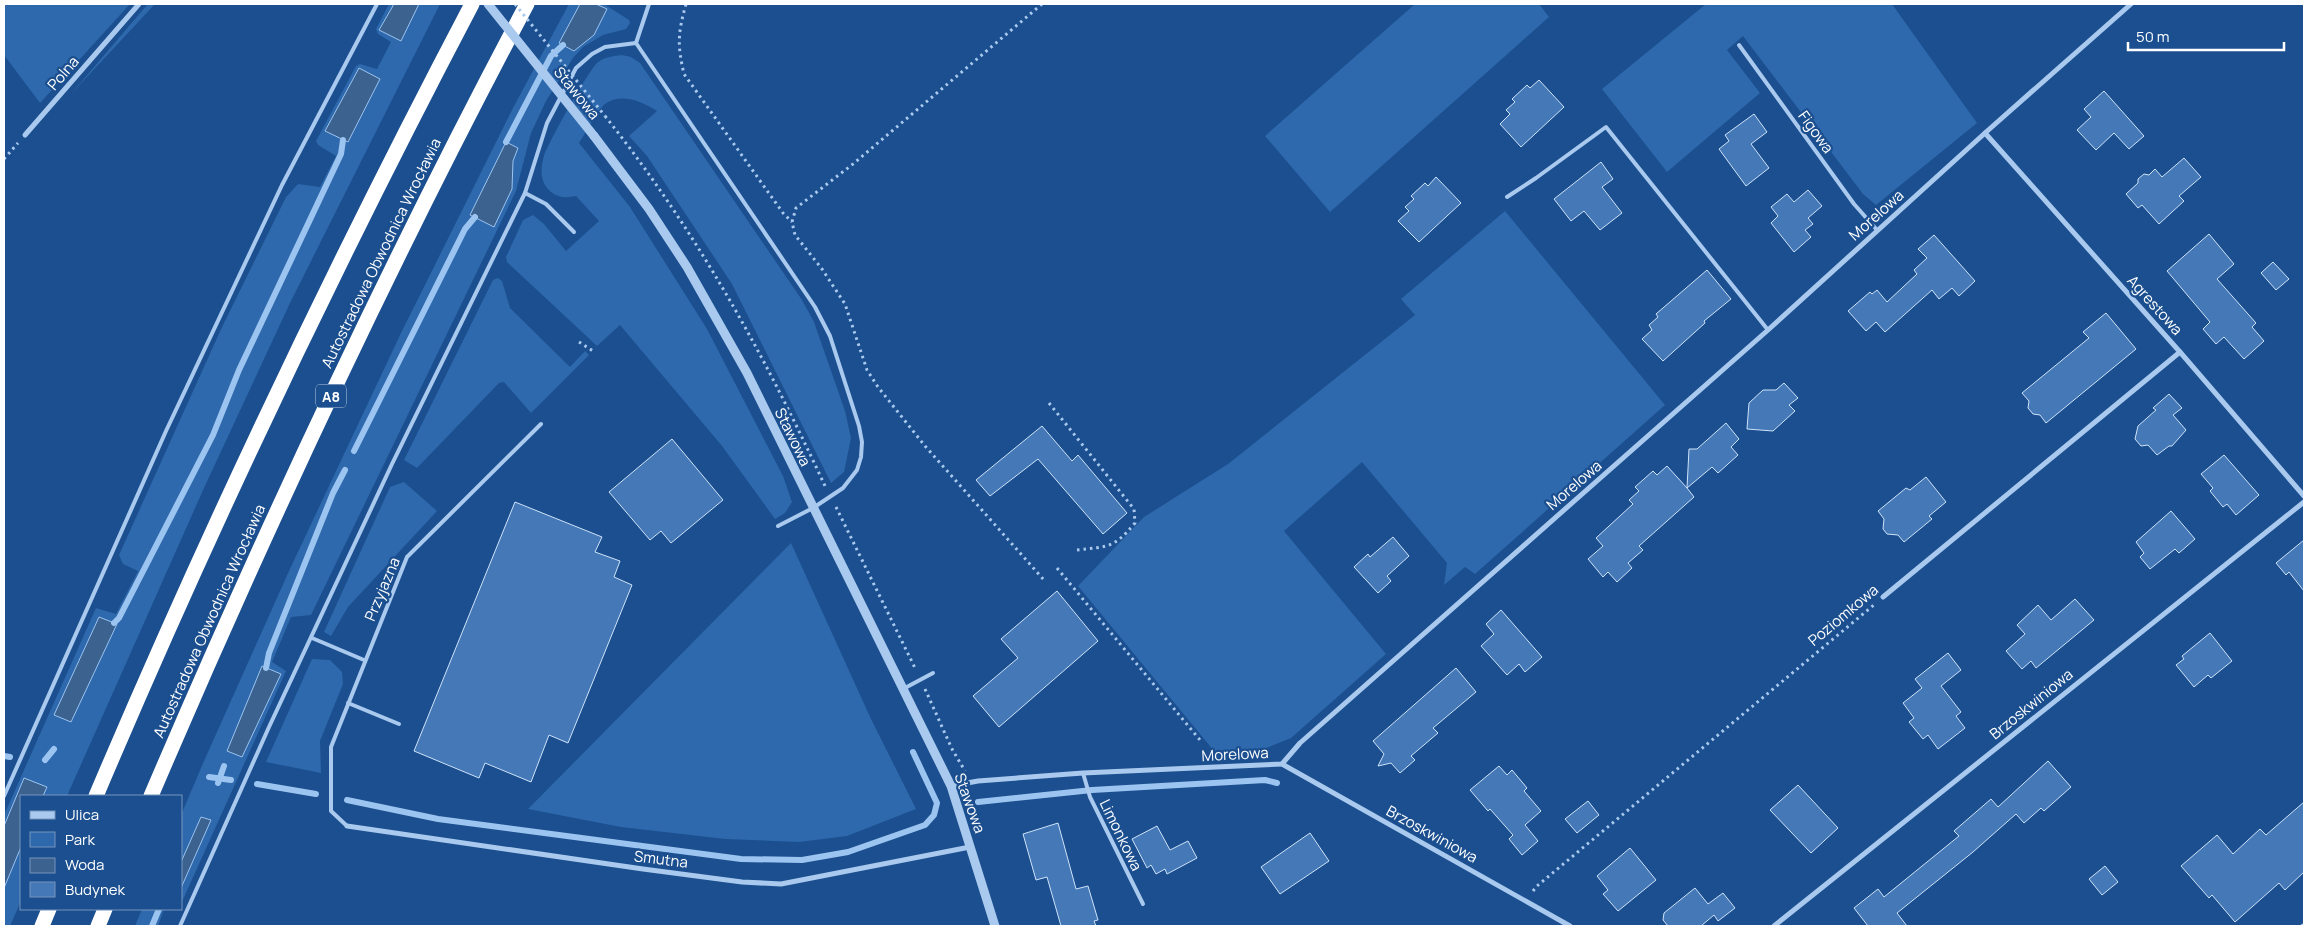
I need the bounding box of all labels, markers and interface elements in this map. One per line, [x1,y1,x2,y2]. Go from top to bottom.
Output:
scale bar [2128,20,2284,52]
text: 50 m [2136,26,2170,47]
street label: Polna [42,52,84,94]
street label: Stawowa [549,62,605,124]
street label: Figowa [1793,106,1839,158]
street label: Autostradowa Obwodnica Wrocławia [316,134,446,372]
street label: Morelowa [1844,185,1908,245]
street label: Agrestowa [2122,270,2188,340]
road number: A8 [316,384,346,408]
street label: Stawowa [770,404,816,470]
street label: Morelowa [1542,455,1606,515]
street label: Autostradowa Obwodnica Wrocławia [148,501,270,741]
street label: Przyjazna [359,554,405,624]
street label: Poziomkowa [1803,579,1883,651]
street label: Brzoskwiniowa [1985,664,2077,744]
street label: Morelowa [1201,742,1269,766]
street label: Stawowa [949,770,991,836]
legend [20,795,182,910]
street label: Limonkowa [1095,796,1147,874]
street label: Brzoskwiniowa [1383,800,1481,868]
text: Ulica [65,804,99,825]
text: Park [65,829,95,850]
street label: Smutna [633,845,689,873]
text: Woda [65,854,104,875]
text: Budynek [65,879,126,900]

